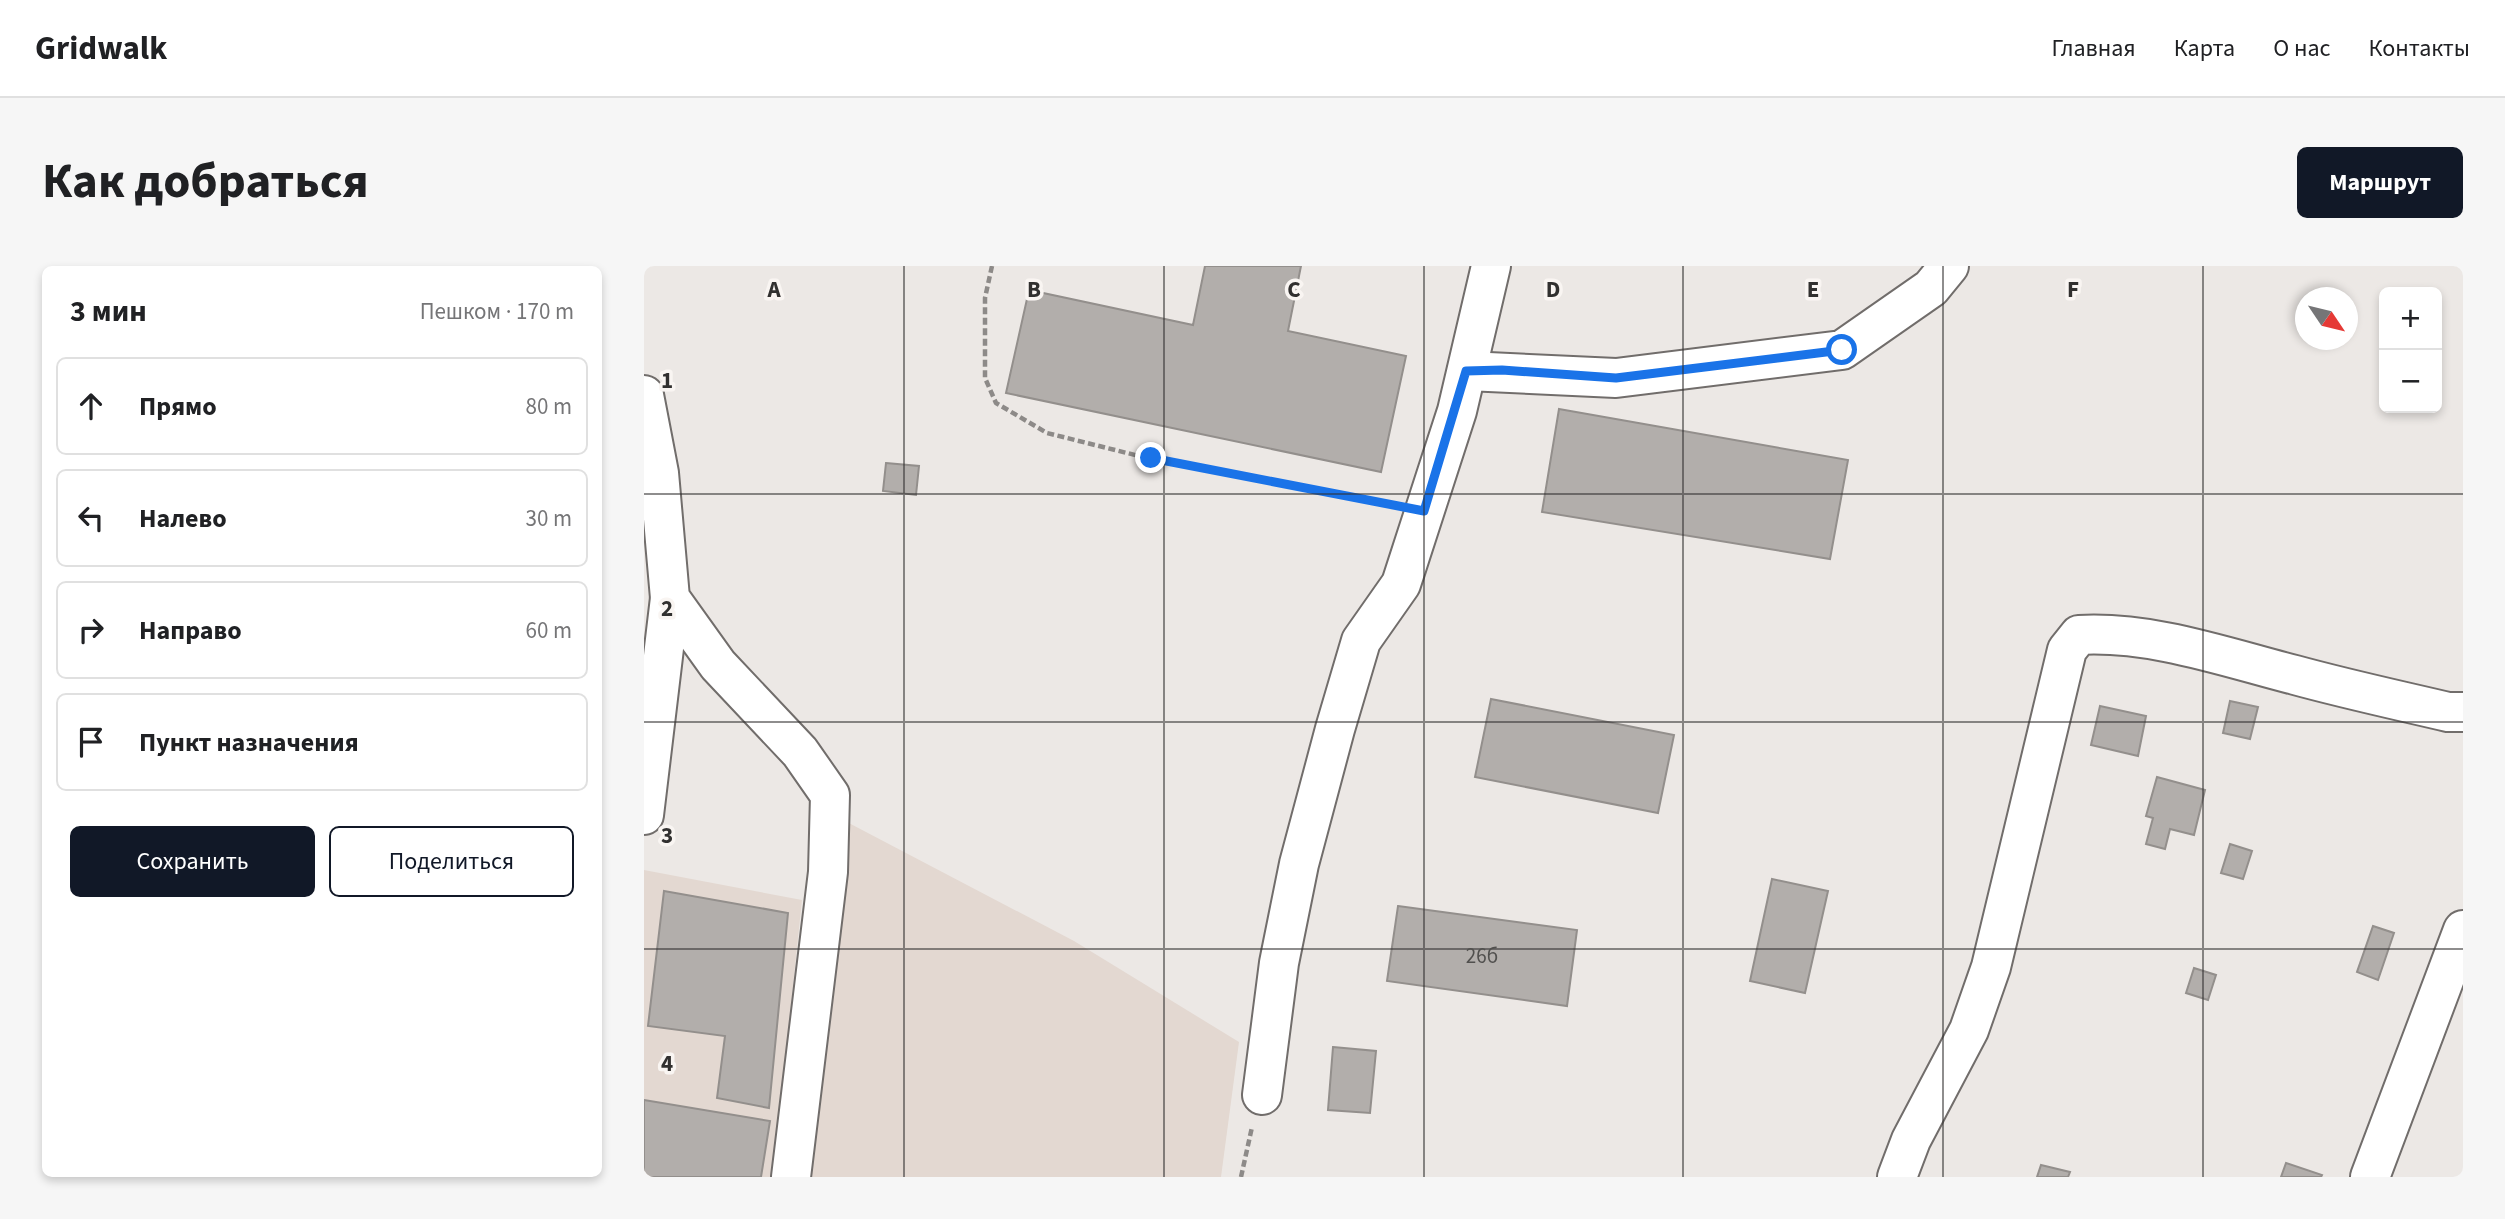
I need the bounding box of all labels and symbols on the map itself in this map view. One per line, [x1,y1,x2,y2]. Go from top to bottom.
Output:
text: A [766,273,781,306]
text: B [1027,273,1041,306]
text: C [1287,273,1301,306]
text: D [1546,273,1560,306]
text: E [1807,273,1819,306]
text: F [2067,273,2079,306]
north arrow [2295,287,2358,350]
route start [1826,334,1857,365]
text: 1 [661,364,673,397]
route end [1135,442,1166,473]
text: 2 [661,592,673,625]
text: 3 [661,819,673,852]
house number: 26б [1466,941,1498,971]
text: 4 [661,1047,673,1080]

